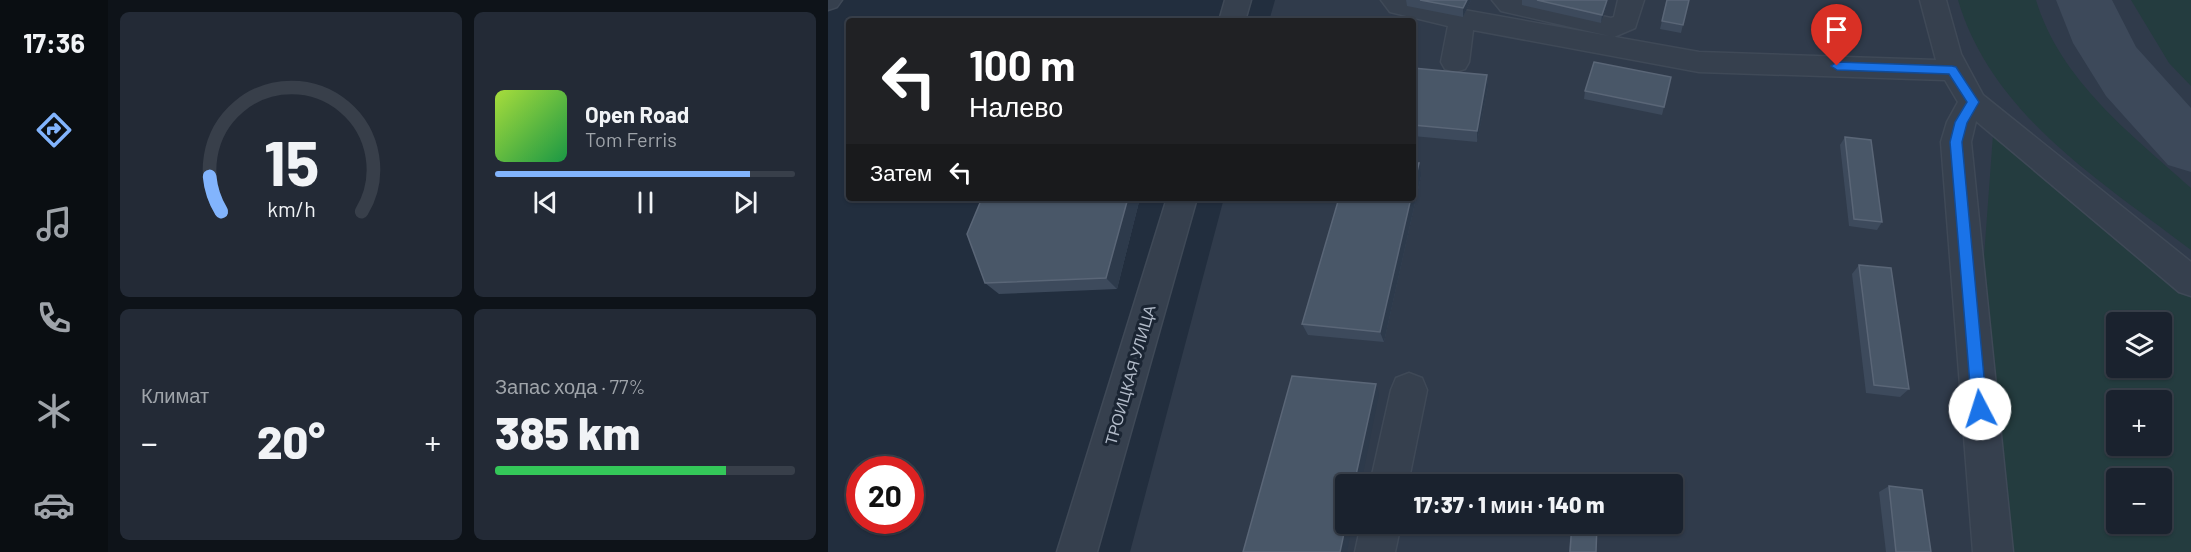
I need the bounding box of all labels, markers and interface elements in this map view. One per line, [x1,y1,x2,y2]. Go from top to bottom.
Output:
pin [1811,4,1862,66]
icon: arrive [1820,13,1853,46]
text: 17:36 [23,26,85,58]
text: 100 m [969,39,1075,89]
icon: left [870,42,948,120]
text: Налево [969,90,1063,122]
text: Open Road [585,101,689,127]
icon: directions [33,109,75,151]
text: 15 [263,124,319,198]
text: Tom Ferris [585,127,677,151]
icon: left [944,156,977,189]
text: Затем [870,159,932,185]
icon: previous [529,186,562,219]
icon: pause [629,186,662,219]
icon: next [729,186,762,219]
text: km/h [267,196,315,221]
icon: music [33,203,75,245]
icon: phone [33,297,75,339]
street label: ТРОИЦКАЯ УЛИЦА [1100,302,1159,447]
map controls [2106,312,2172,534]
button: layers [2106,312,2172,378]
text: Запас хода · 77% [495,374,646,398]
position arrow [1948,377,2012,441]
text: Климат [141,383,209,407]
icon: climate [33,390,75,432]
button: + [2106,390,2172,456]
text: 385 km [495,405,640,459]
text: 20° [257,414,325,468]
text: − [141,422,158,462]
text: + [425,422,441,462]
speed limit sign: 20 [846,456,924,534]
button: − [2106,468,2172,534]
icon: car [33,484,75,526]
text: 17:37 · 1 мин · 140 m [1414,491,1604,517]

